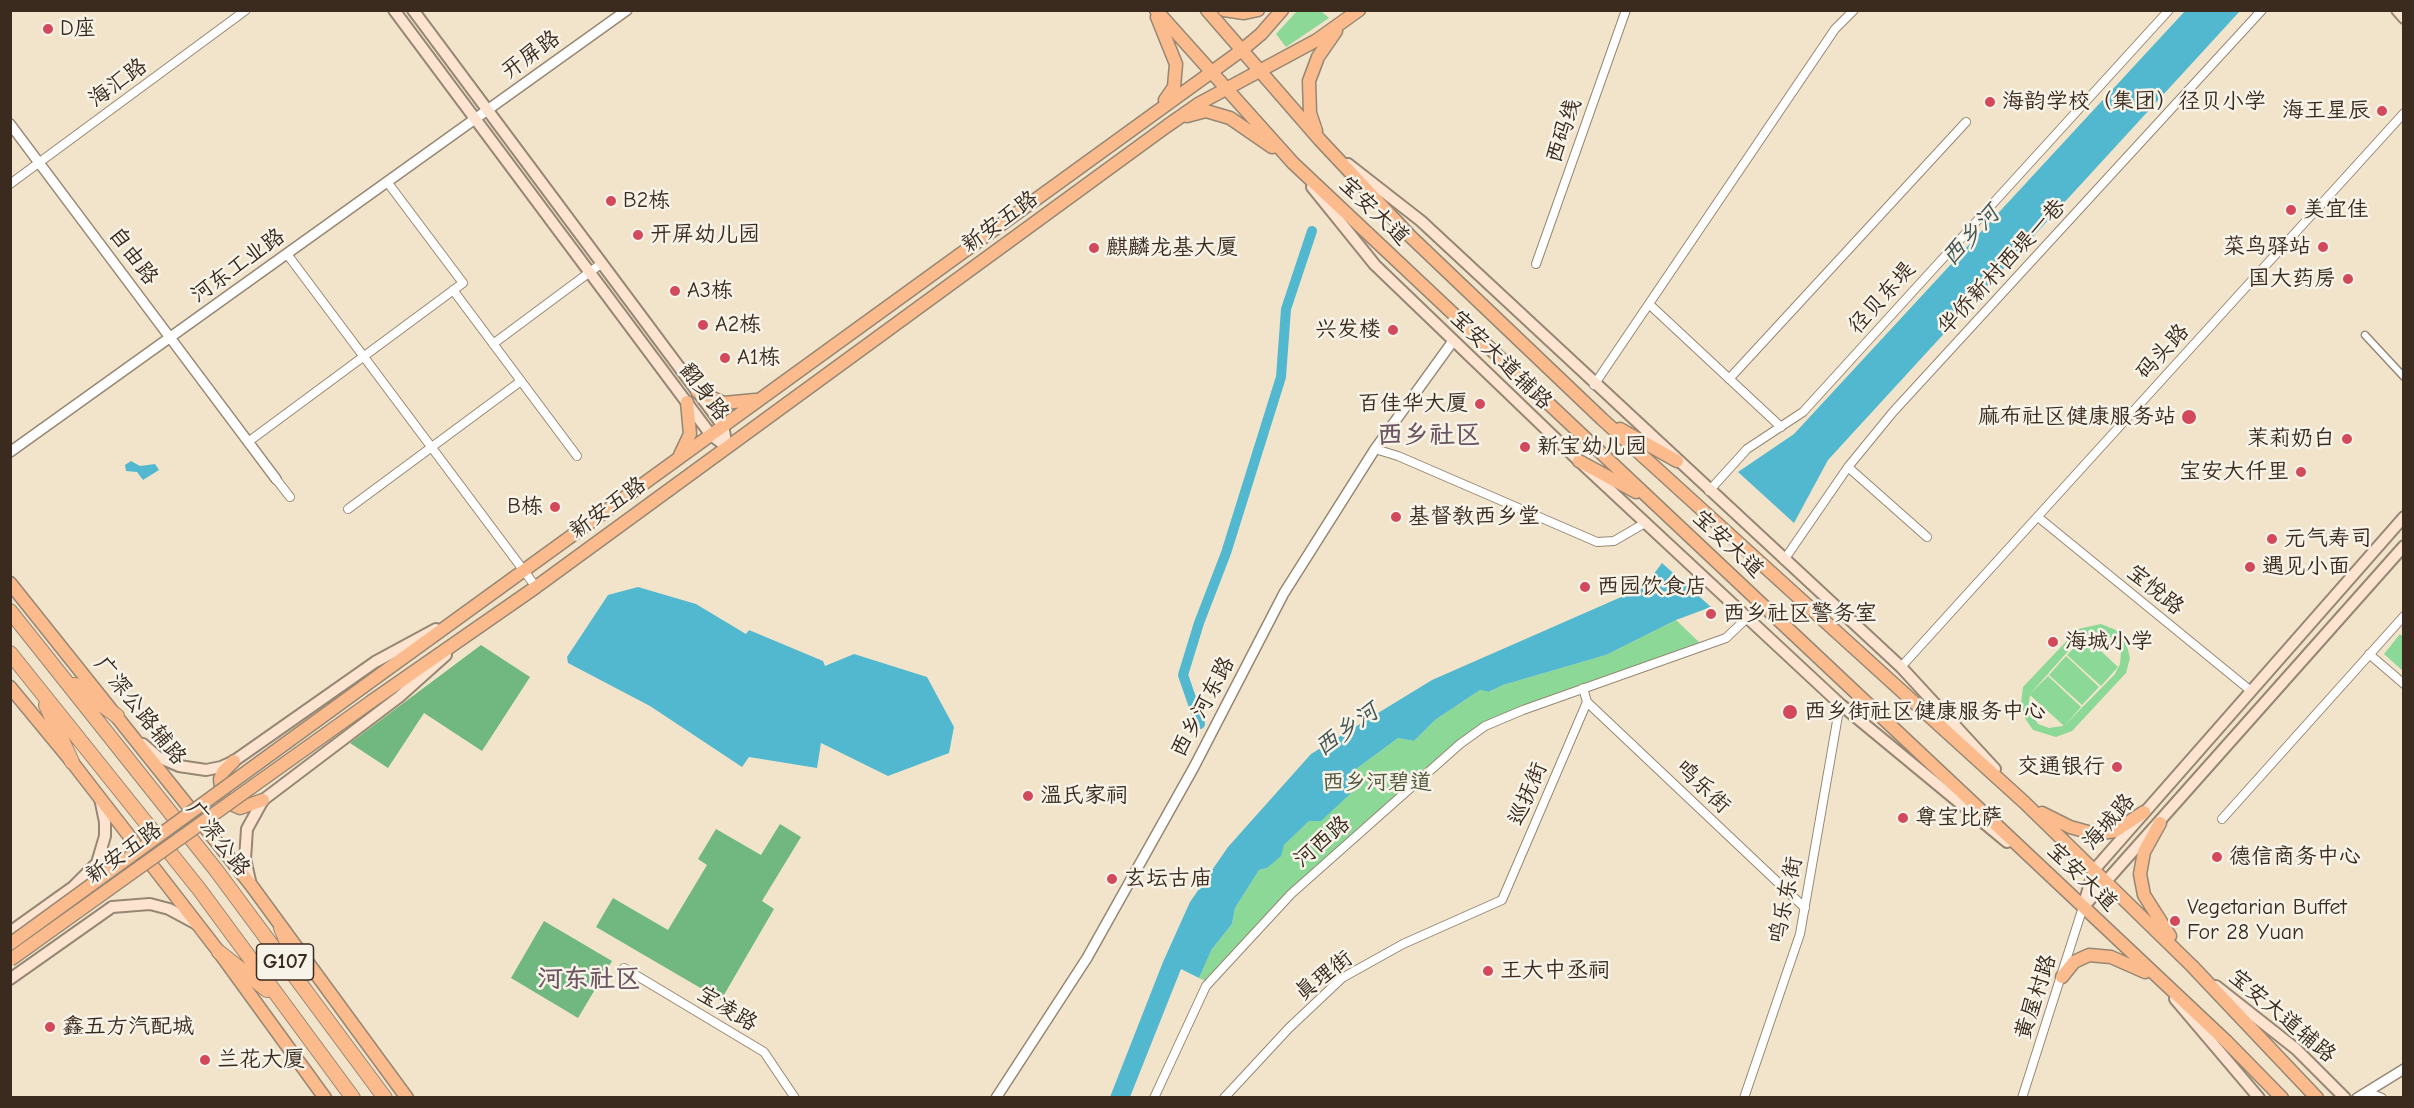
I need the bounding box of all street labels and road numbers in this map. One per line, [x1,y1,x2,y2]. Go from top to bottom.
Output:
street label: 开屏路 [497,25,565,85]
street label: 海汇路 [84,53,152,113]
street label: 西码线 [1541,96,1587,166]
street label: 宝安大道 [1333,171,1415,251]
street label: 新安五路 [957,185,1043,259]
street label: 华侨新村西堤一巷 [1932,194,2072,340]
street label: 自由路 [103,222,163,290]
street label: 河东工业路 [186,223,290,309]
street label: 径贝东堤 [1843,256,1921,340]
street label: 宝安大道辅路 [1444,305,1558,415]
street label: 码头路 [2131,319,2195,385]
street label: 翻身路 [674,358,734,426]
street label: 新安五路 [565,471,651,545]
street label: 宝安大道 [1687,504,1769,584]
street label: 宝悦路 [2121,559,2189,621]
street label: 广深公路辅路 [88,651,192,771]
street label: 西乡河东路 [1166,652,1240,762]
street label: 鸣乐街 [1670,755,1736,819]
street label: 巡抚街 [1503,758,1553,830]
street label: 海城路 [2077,788,2141,856]
street label: 广深公路 [181,796,255,882]
street label: 河西路 [1288,810,1356,874]
street label: 新安五路 [81,816,167,890]
street label: 宝安大道 [2041,837,2123,917]
street label: 鸣乐东街 [1764,854,1808,946]
road number: G107 [256,944,314,980]
street label: 真理街 [1290,945,1358,1007]
street label: 黄屋村路 [2010,951,2062,1043]
street label: 宝安大道辅路 [2223,963,2341,1069]
street label: 宝凌路 [692,981,762,1037]

